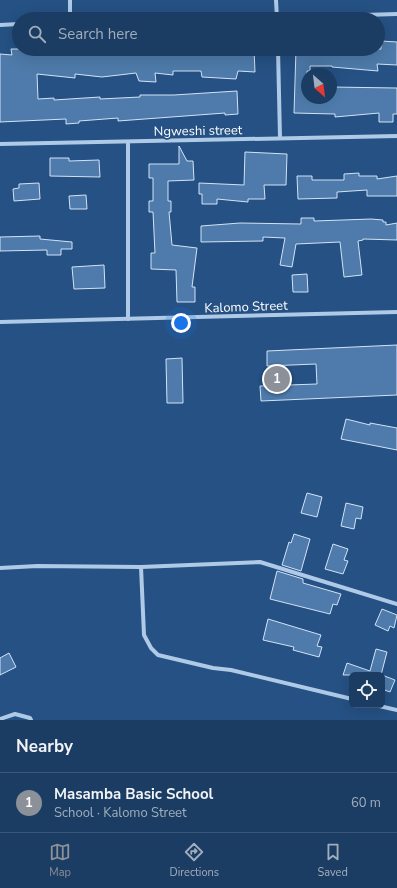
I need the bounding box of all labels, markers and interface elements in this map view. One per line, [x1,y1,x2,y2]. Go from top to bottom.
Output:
search box [12,12,385,56]
icon: search [26,23,48,45]
text: Search here [58,24,138,44]
north arrow [301,68,337,104]
street label: Ngweshi street [154,121,243,141]
street label: Kalomo Street [204,297,288,317]
your location [171,313,191,333]
pin: 1 [264,364,290,394]
map controls [349,672,385,708]
button: locate [349,672,385,708]
text: Nearby [16,735,73,758]
text: Masamba Basic School [54,784,213,804]
text: 1 [25,794,33,812]
text: 60 m [351,794,381,812]
text: School · Kalomo Street [54,804,187,822]
tab: Map [49,841,71,880]
tab: Directions [169,841,219,880]
tab: Saved [317,841,348,880]

